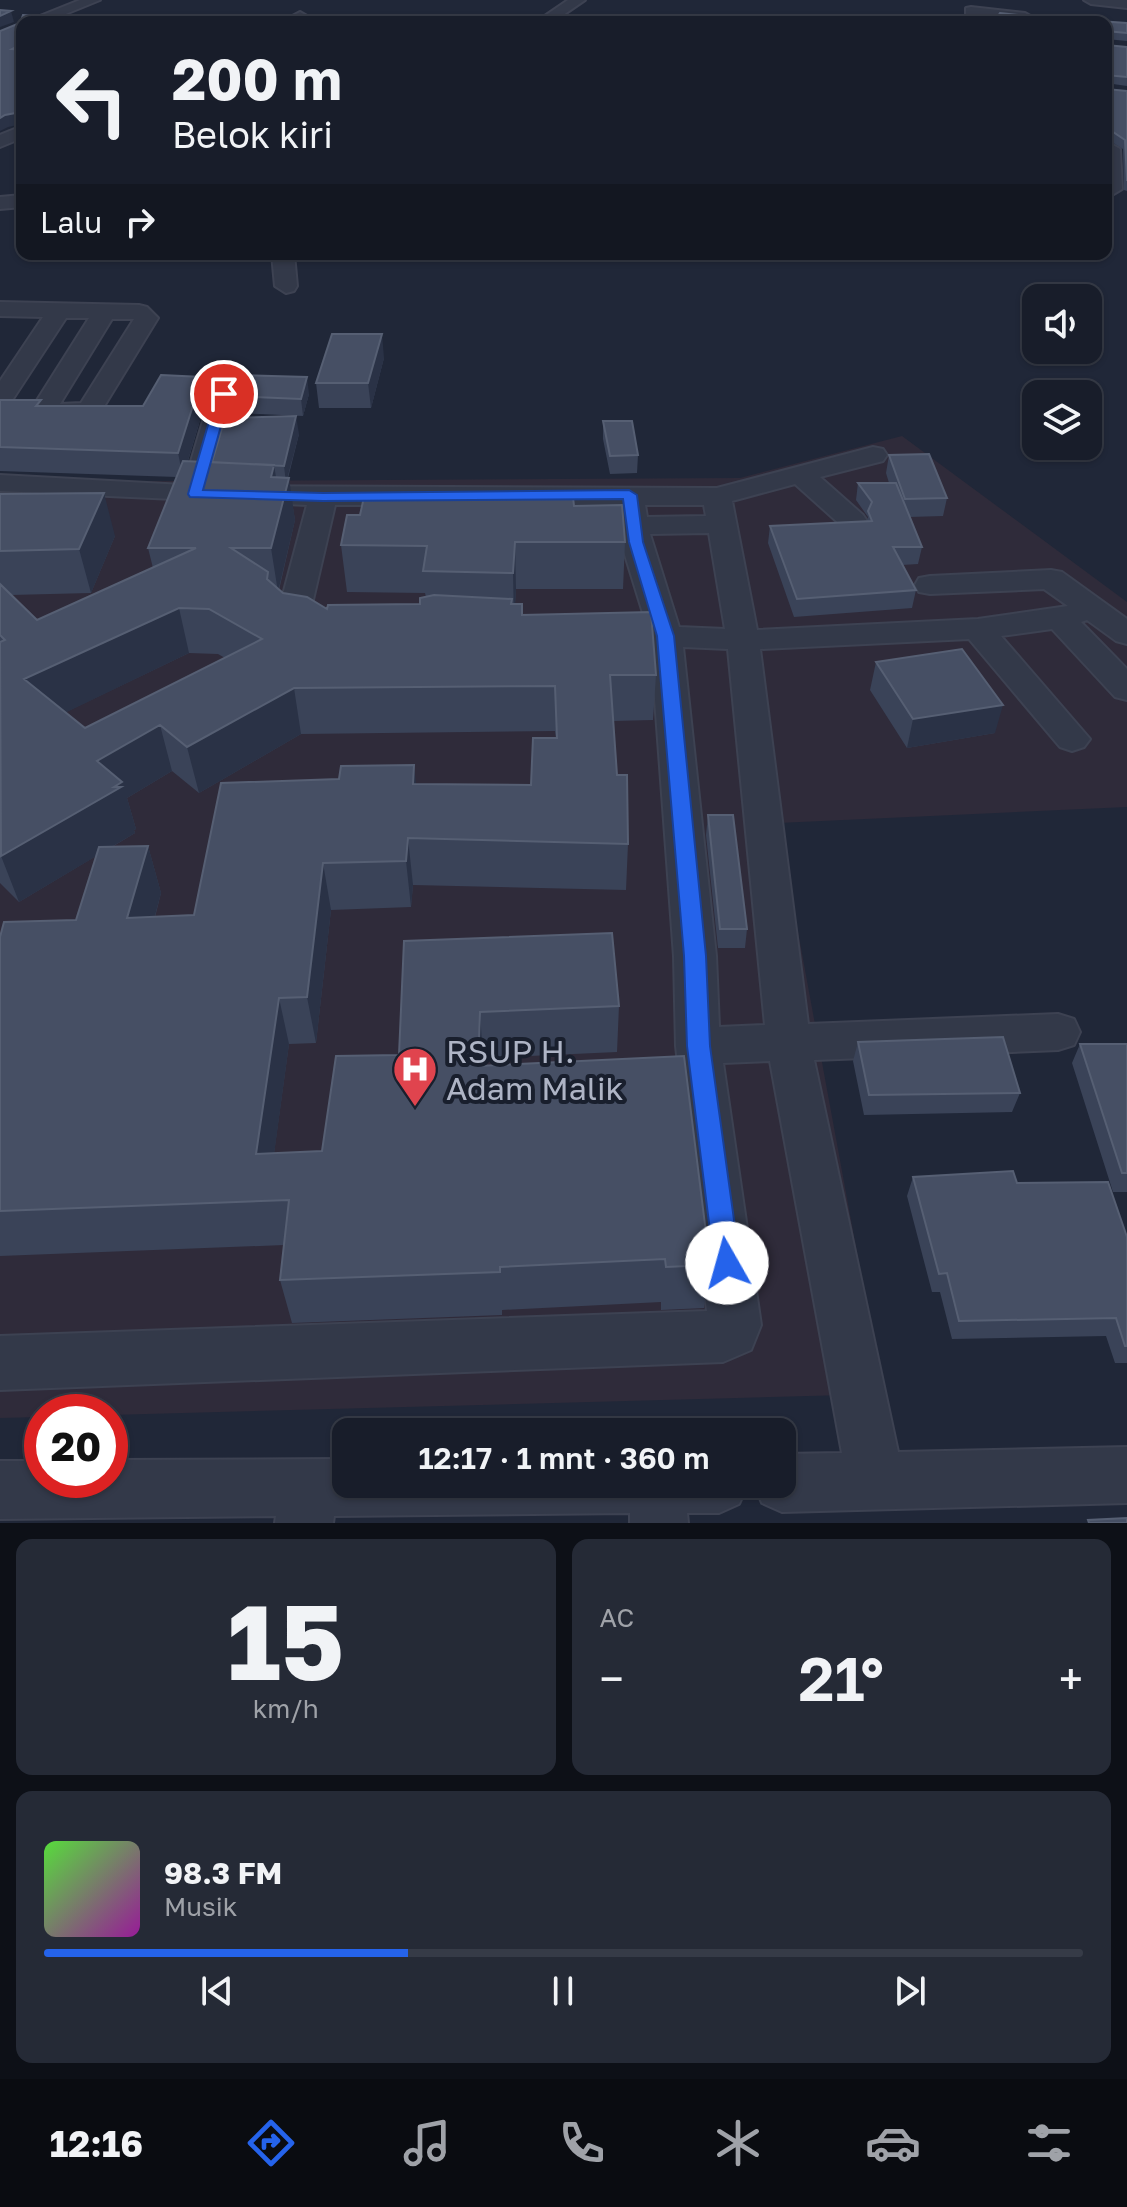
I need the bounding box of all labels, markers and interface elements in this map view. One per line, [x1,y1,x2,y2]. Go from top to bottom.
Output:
text: 200 m [172,45,342,112]
icon: left [40,48,144,152]
text: Belok kiri [172,113,333,156]
icon: right [118,200,162,244]
text: Lalu [40,204,102,240]
map controls [1022,284,1102,460]
button: sound [1022,284,1102,364]
pin [190,360,258,428]
icon: arrive [202,372,246,416]
button: layers [1022,380,1102,460]
place label: RSUP H. Adam Malik [446,1032,624,1107]
hospital icon: RSUP H. Adam Malik [391,1045,439,1108]
position arrow [685,1221,769,1305]
speed limit sign: 20 [24,1394,128,1498]
text: 12:17 · 1 mnt · 360 m [418,1440,710,1476]
text: 15 [227,1578,344,1703]
text: AC [600,1602,634,1633]
text: 21° [799,1642,884,1714]
text: − [600,1652,624,1705]
text: + [1059,1652,1083,1705]
text: km/h [253,1693,319,1724]
text: 98.3 FM [164,1855,282,1891]
text: Musik [164,1891,238,1922]
icon: previous [195,1969,239,2013]
icon: pause [541,1969,585,2013]
icon: next [888,1969,932,2013]
icon: directions [243,2115,299,2171]
icon: music [399,2115,455,2171]
icon: phone [554,2115,610,2171]
icon: climate [710,2115,766,2171]
icon: car [865,2115,921,2171]
icon: filters [1021,2115,1077,2171]
text: 12:16 [50,2122,143,2165]

